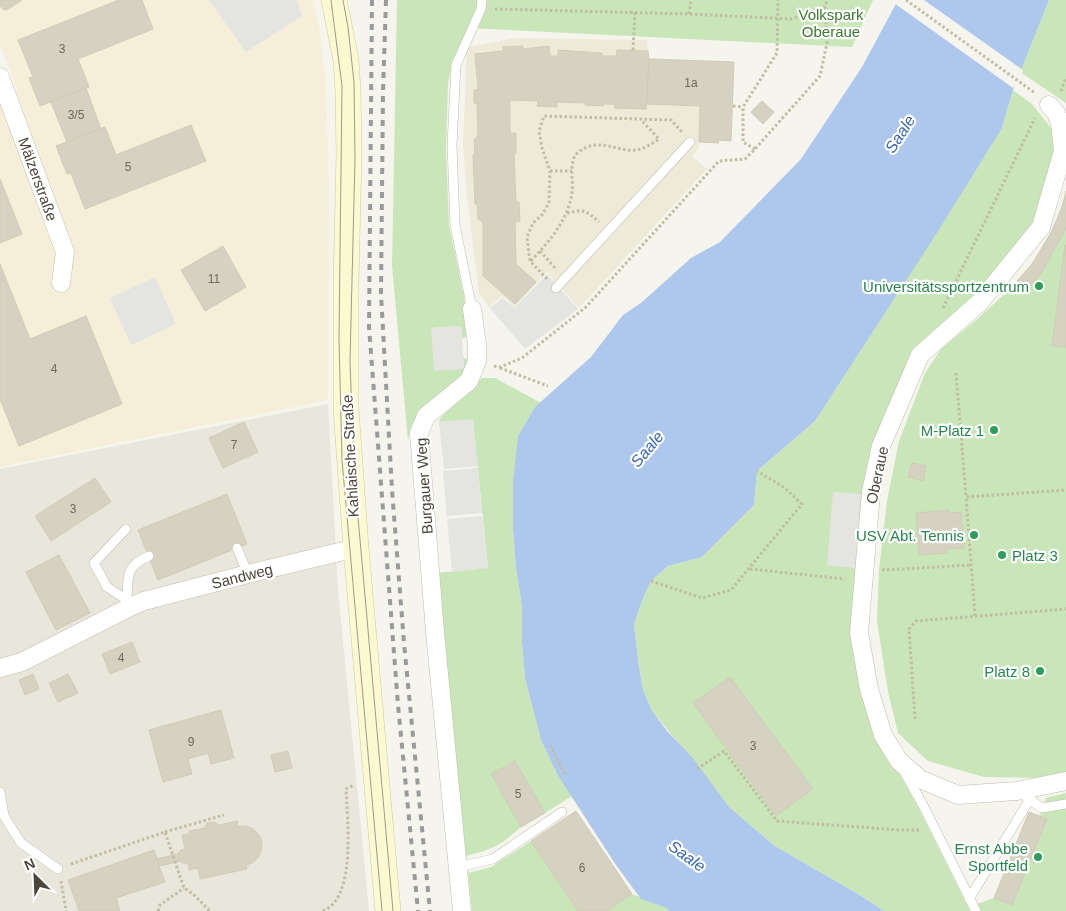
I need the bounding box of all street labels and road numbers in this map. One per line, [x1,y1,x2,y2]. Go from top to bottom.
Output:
street label: Mälzerstraße [15,135,61,223]
street label: Kahlaische Straße [338,394,362,518]
street label: Burgauer Weg [412,437,436,535]
street label: Oberaue [863,445,891,505]
street label: Sandweg [210,560,274,592]

